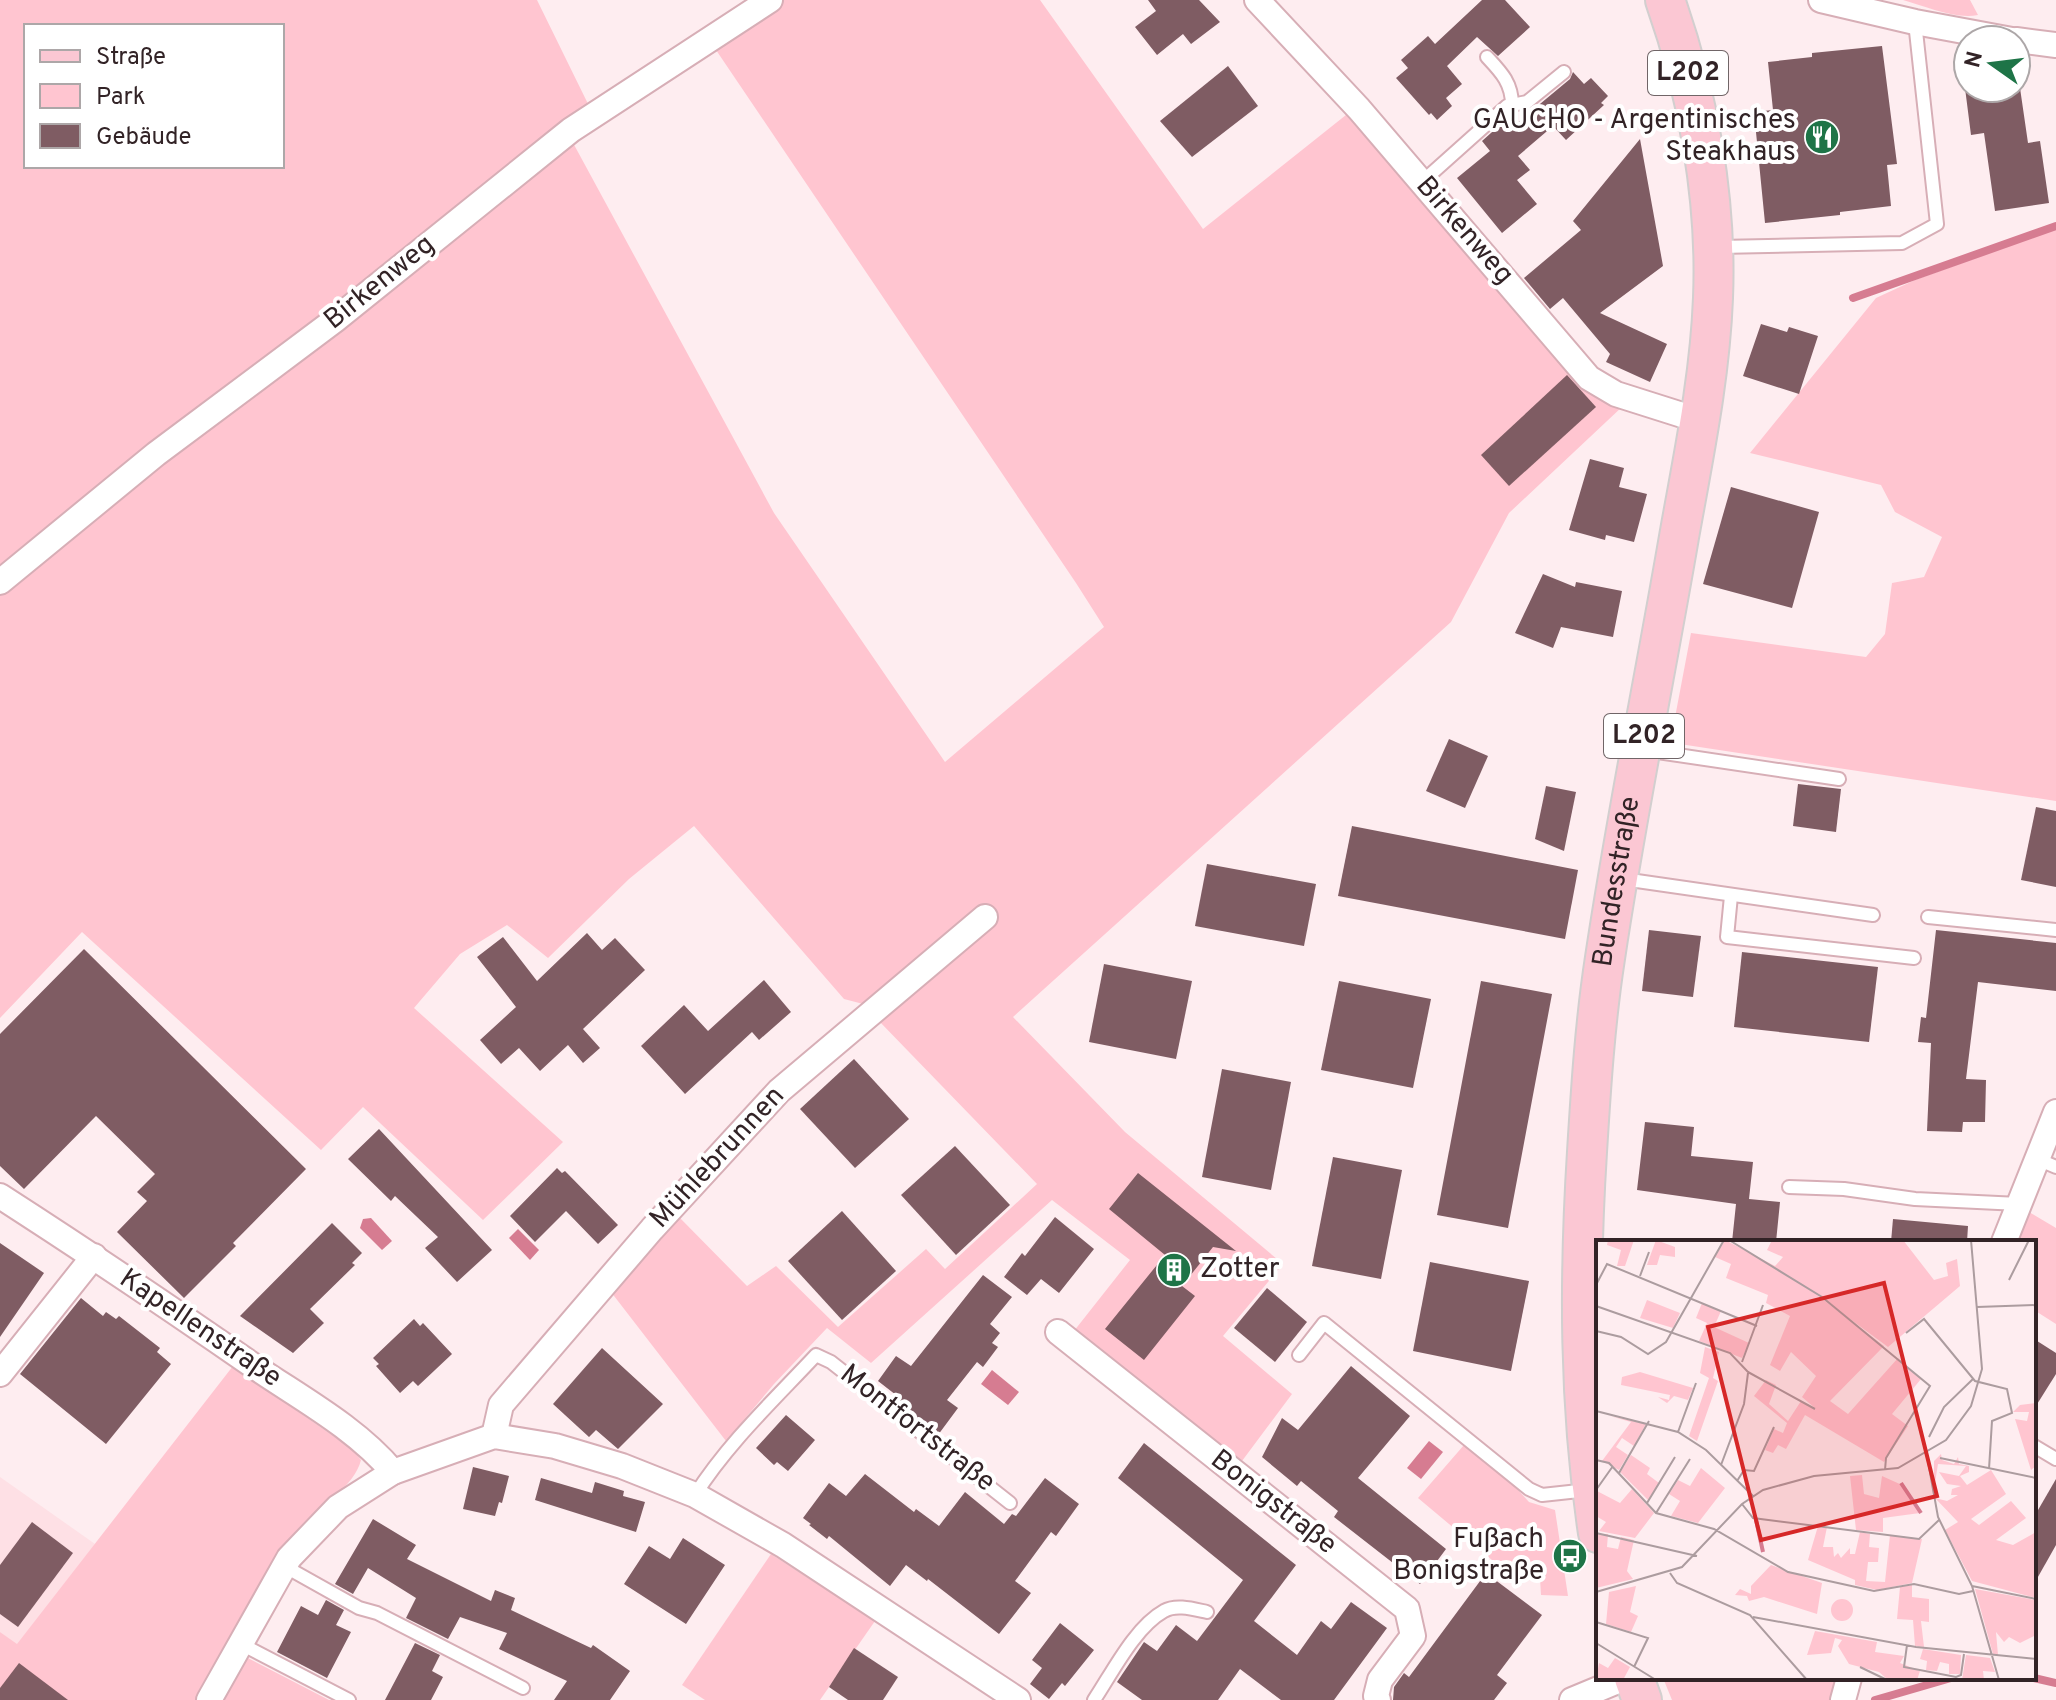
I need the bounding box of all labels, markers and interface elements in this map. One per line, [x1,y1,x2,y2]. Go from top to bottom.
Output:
legend [24,24,284,168]
north arrow [1952,24,2032,104]
text: Straße [96,43,166,73]
text: N [1960,49,1990,71]
road number: L202 [1648,51,1728,95]
text: Park [96,83,146,113]
place label: GAUCHO - Argentinisches Steakhaus [1473,103,1796,171]
restaurant icon: GAUCHO - Argentinisches Steakhaus [1803,118,1841,156]
text: Gebäude [96,123,191,153]
street label: Birkenweg [1407,169,1521,293]
street label: Birkenweg [317,227,443,339]
road number: L202 [1604,714,1684,758]
street label: Bundesstraße [1586,794,1650,969]
street label: Mühlebrunnen [643,1079,793,1237]
inset map [1596,1240,2036,1680]
building icon: Zotter [1155,1251,1193,1289]
place label: Zotter [1200,1252,1280,1288]
street label: Kapellenstraße [112,1261,288,1397]
street label: Montfortstraße [832,1357,1002,1501]
street label: Bonigstraße [1203,1442,1343,1564]
place label: Fußach Bonigstraße [1393,1522,1544,1590]
bus stop icon: Fußach Bonigstraße [1551,1537,1589,1575]

